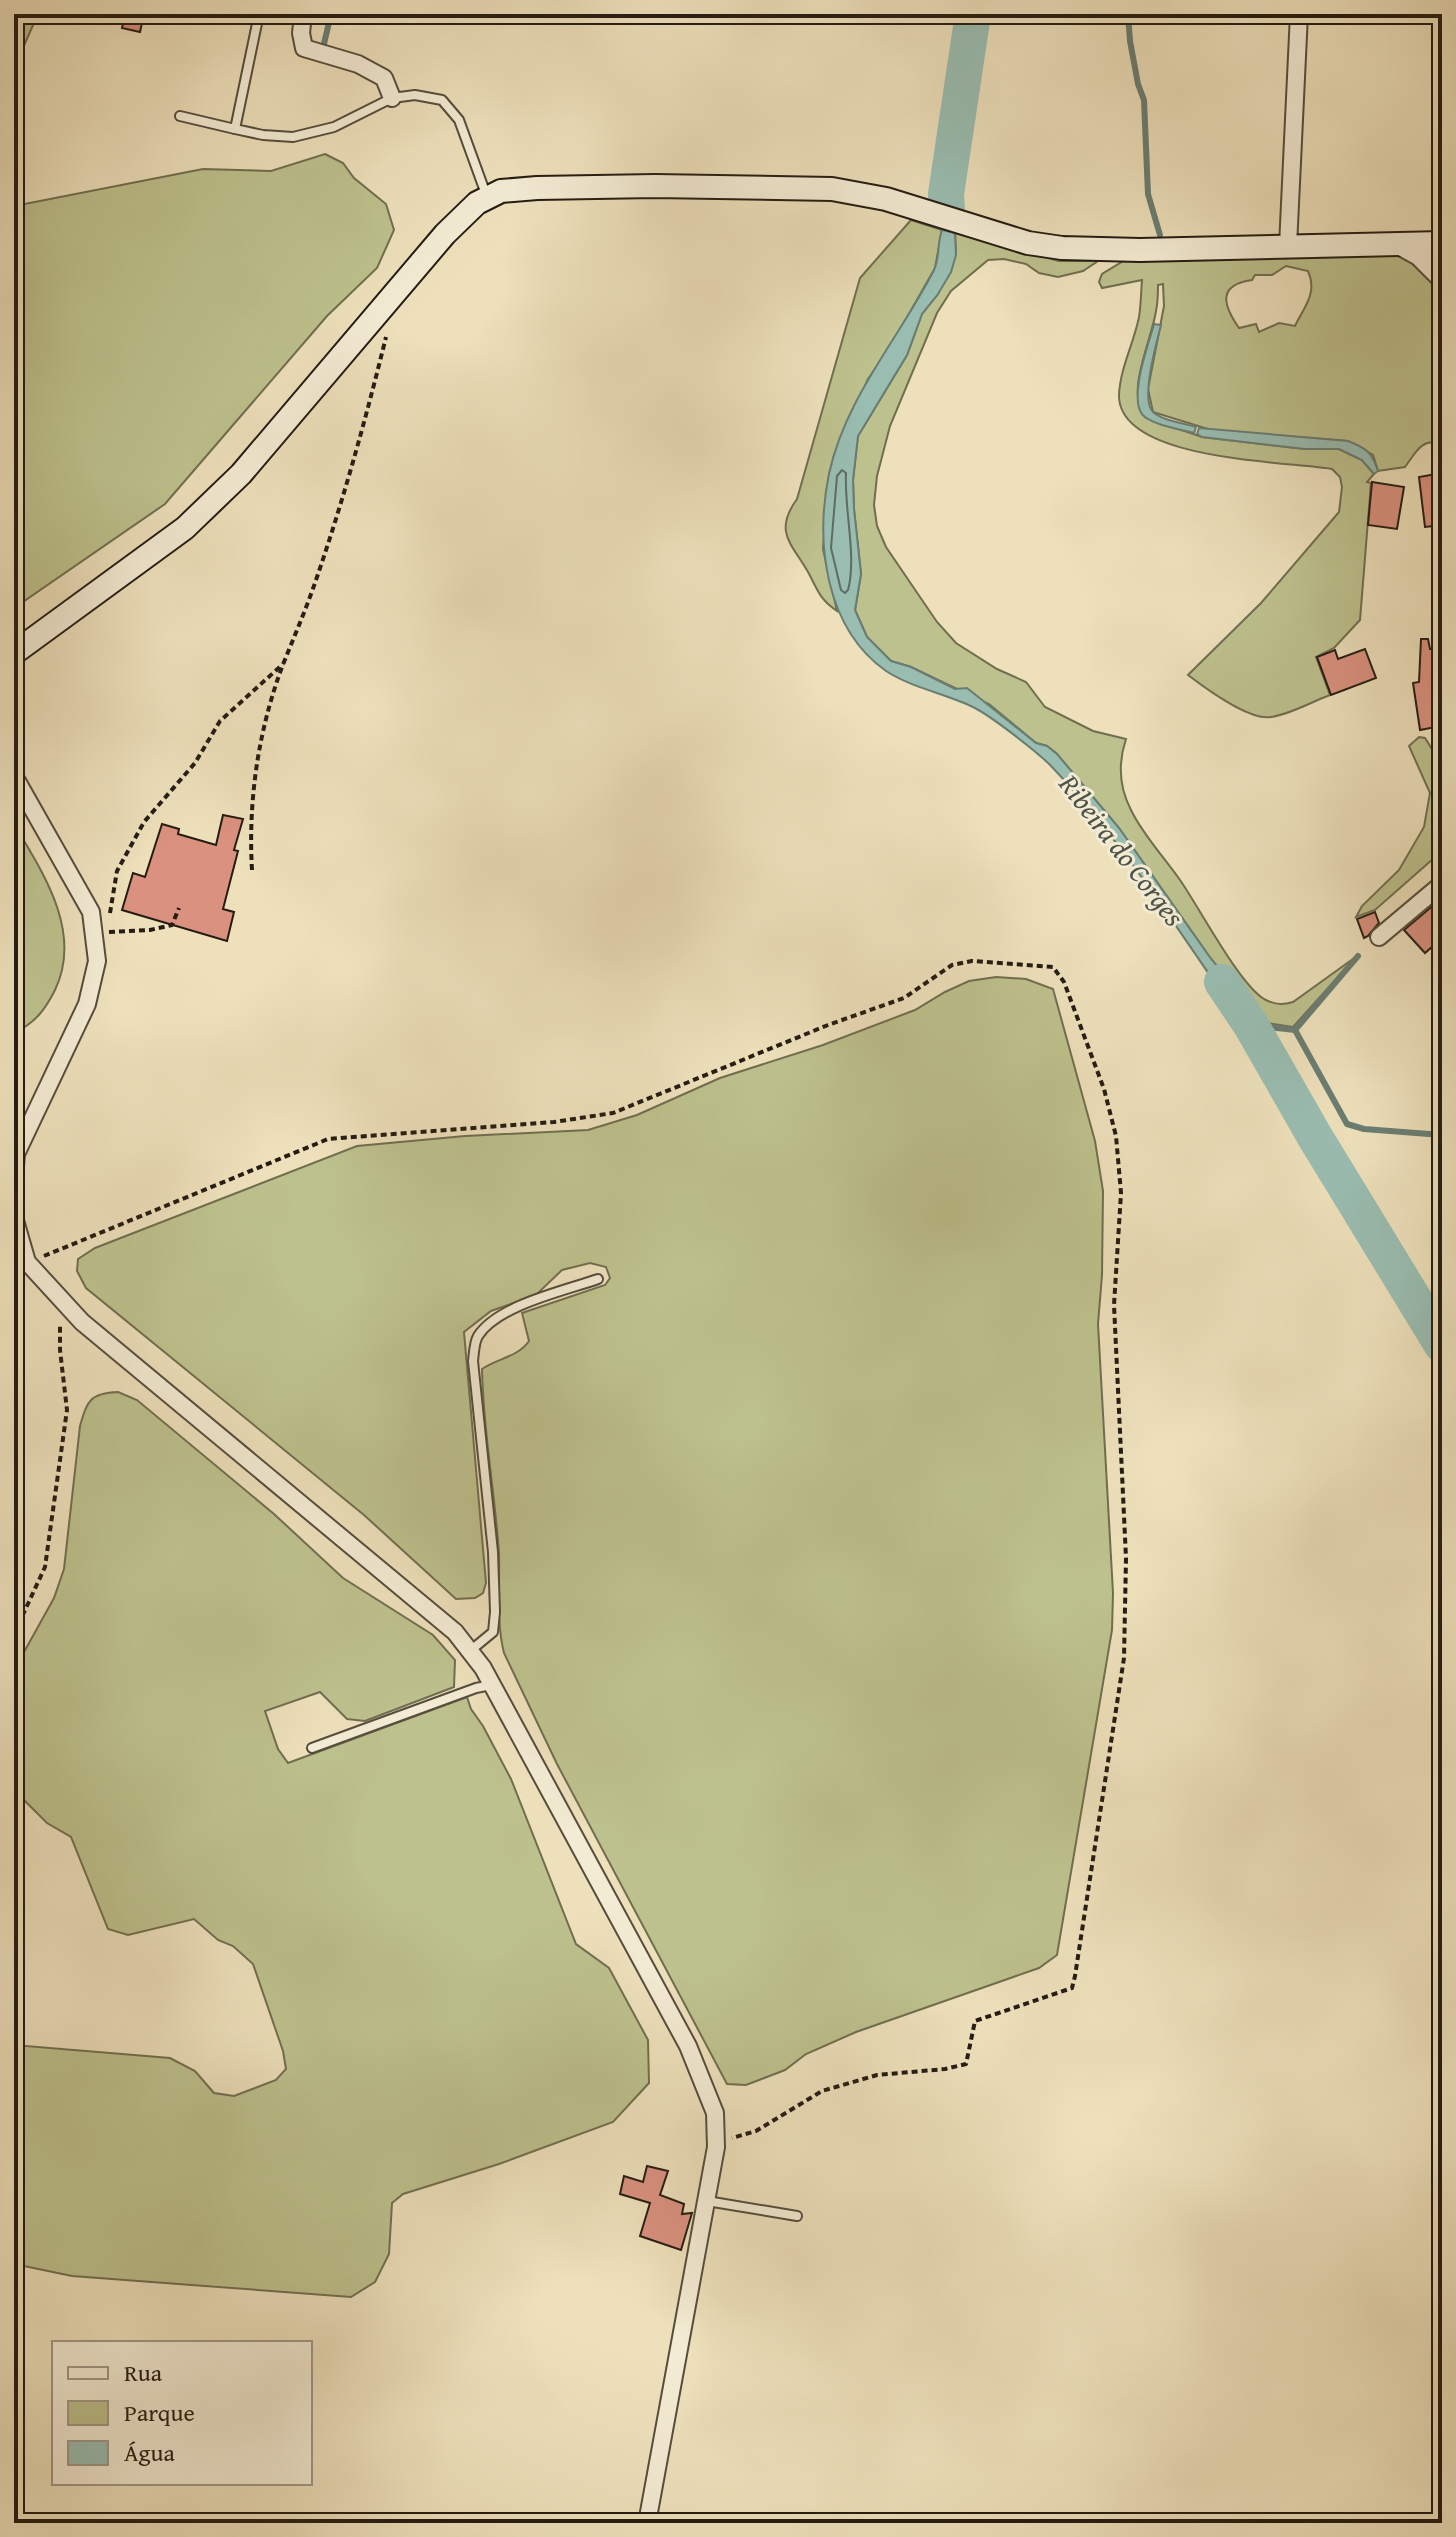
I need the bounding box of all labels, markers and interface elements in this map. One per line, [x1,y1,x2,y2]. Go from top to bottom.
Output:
water label: Ribeira do Corges [1049,764,1195,934]
legend [52,2341,312,2485]
text: Rua [124,2355,163,2390]
text: Parque [124,2395,195,2430]
text: Água [124,2435,175,2470]

